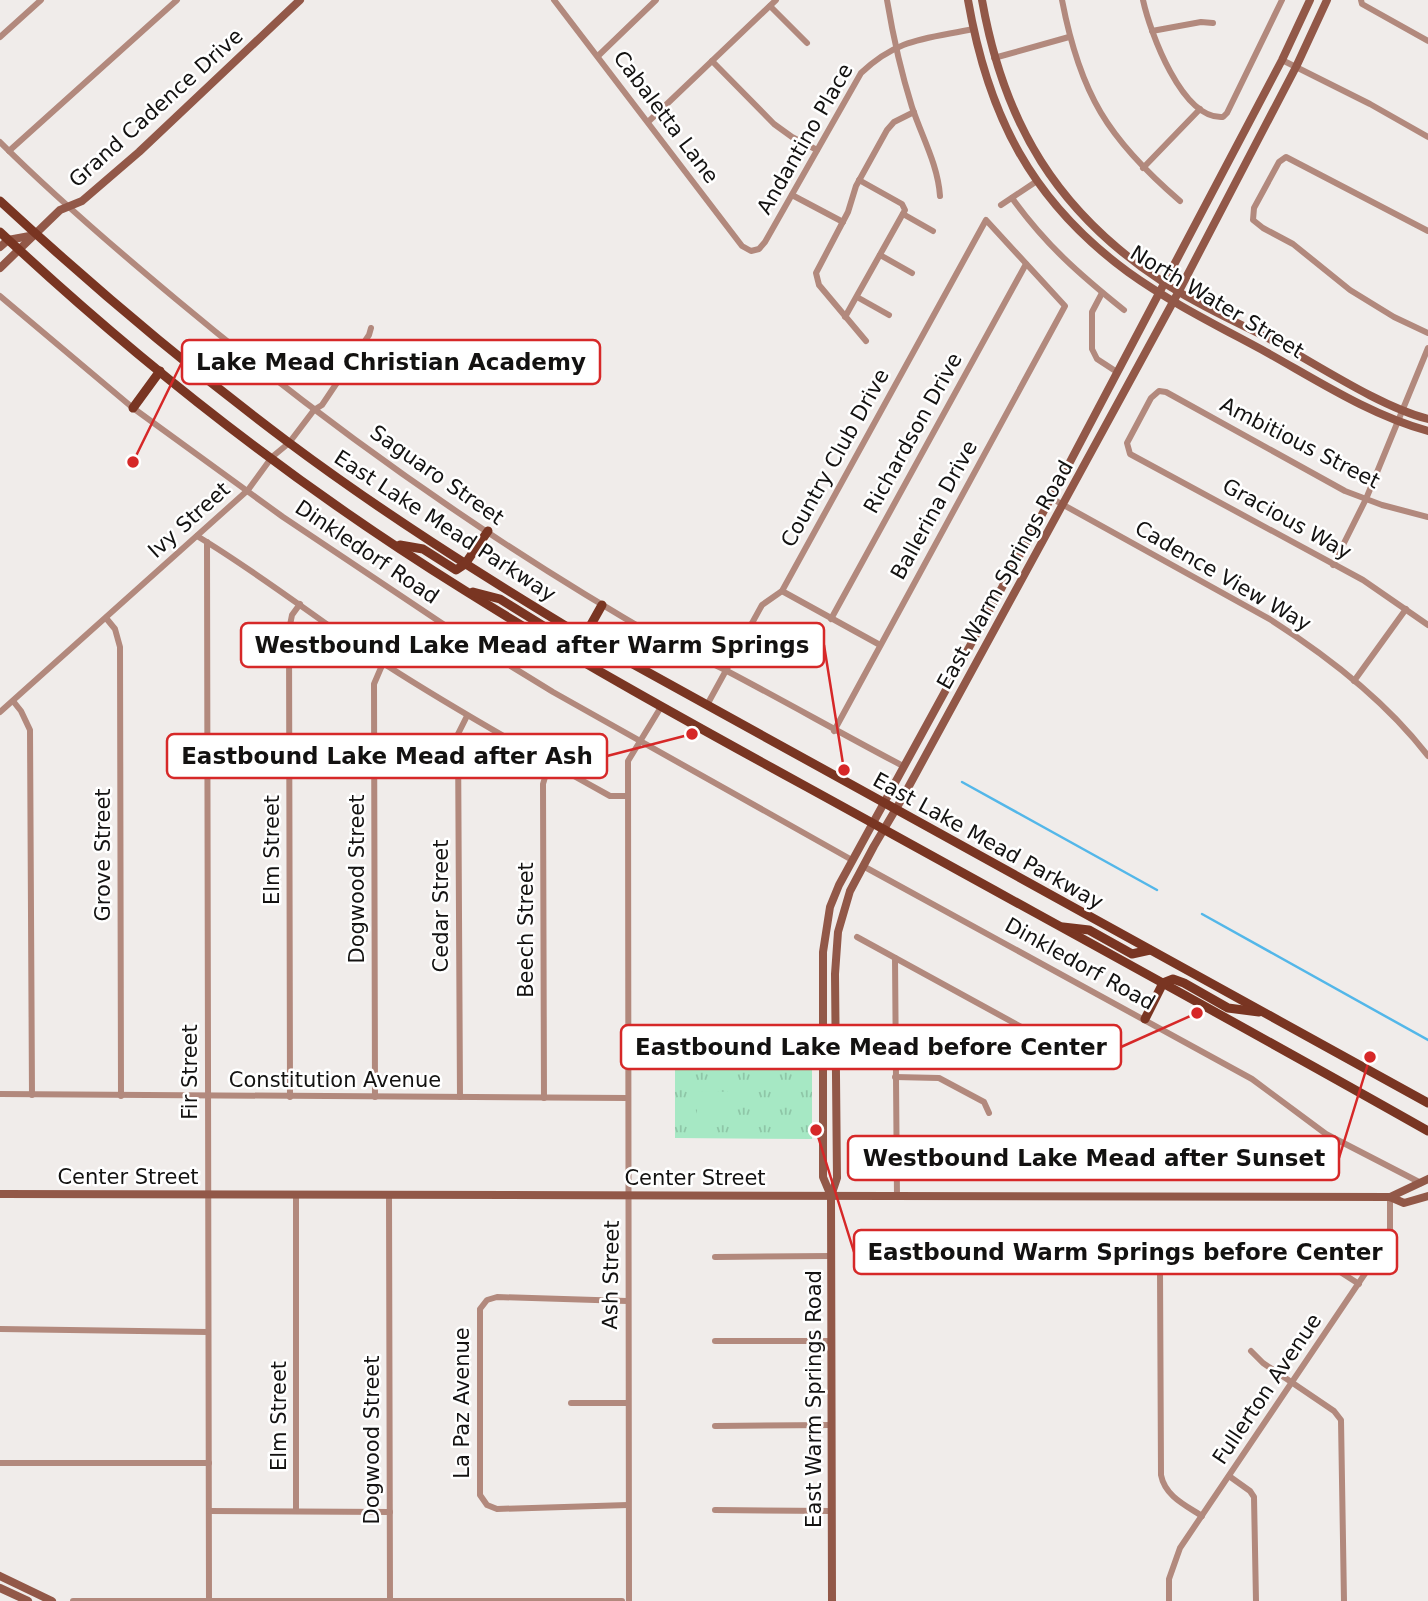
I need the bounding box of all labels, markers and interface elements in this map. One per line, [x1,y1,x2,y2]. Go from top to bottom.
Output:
street label: Grand Cadence Drive [64,24,248,192]
street label: Cabaletta Lane [608,46,724,188]
street label: Andantino Place [752,59,858,219]
street label: North Water Street [1126,241,1308,363]
callout: Lake Mead Christian Academy [182,340,600,384]
text: Lake Mead Christian Academy [196,349,586,375]
street label: Richardson Drive [859,349,967,517]
street label: Country Club Drive [776,365,894,551]
street label: Ambitious Street [1216,392,1384,494]
street label: Saguaro Street [366,420,508,530]
street label: Ballerina Drive [886,436,982,584]
street label: East Lake Mead Parkway [330,445,560,607]
street label: East Warm Springs Road [932,456,1078,694]
street label: Gracious Way [1218,474,1356,564]
street label: Ivy Street [143,477,235,563]
street label: Dinkledorf Road [291,495,443,609]
street label: Cadence View Way [1131,516,1315,636]
callout: Westbound Lake Mead after Warm Springs [241,623,824,667]
text: Westbound Lake Mead after Warm Springs [255,632,809,658]
callout: Eastbound Lake Mead after Ash [167,734,607,778]
text: Eastbound Lake Mead after Ash [181,743,593,769]
street label: East Lake Mead Parkway [869,768,1107,914]
street label: Grove Street [91,788,115,922]
street label: Dogwood Street [345,794,369,964]
street label: Elm Street [260,795,284,905]
street label: Cedar Street [429,840,453,972]
street label: Beech Street [514,862,538,998]
street label: Dinkledorf Road [1001,913,1159,1015]
street label: Fir Street [178,1024,202,1120]
callout: Eastbound Lake Mead before Center [621,1025,1121,1069]
text: Eastbound Lake Mead before Center [635,1034,1108,1060]
street label: Constitution Avenue [229,1068,441,1092]
callout: Westbound Lake Mead after Sunset [848,1136,1339,1180]
text: Westbound Lake Mead after Sunset [863,1145,1325,1171]
street label: Center Street [57,1165,199,1189]
street label: Center Street [624,1166,766,1190]
street label: Ash Street [598,1220,624,1330]
callout: Eastbound Warm Springs before Center [854,1230,1397,1274]
text: Eastbound Warm Springs before Center [867,1239,1383,1265]
street label: East Warm Springs Road [802,1270,826,1528]
street label: Fullerton Avenue [1208,1309,1326,1469]
street label: La Paz Avenue [450,1327,474,1479]
street label: Dogwood Street [360,1355,384,1525]
street label: Elm Street [267,1361,291,1471]

